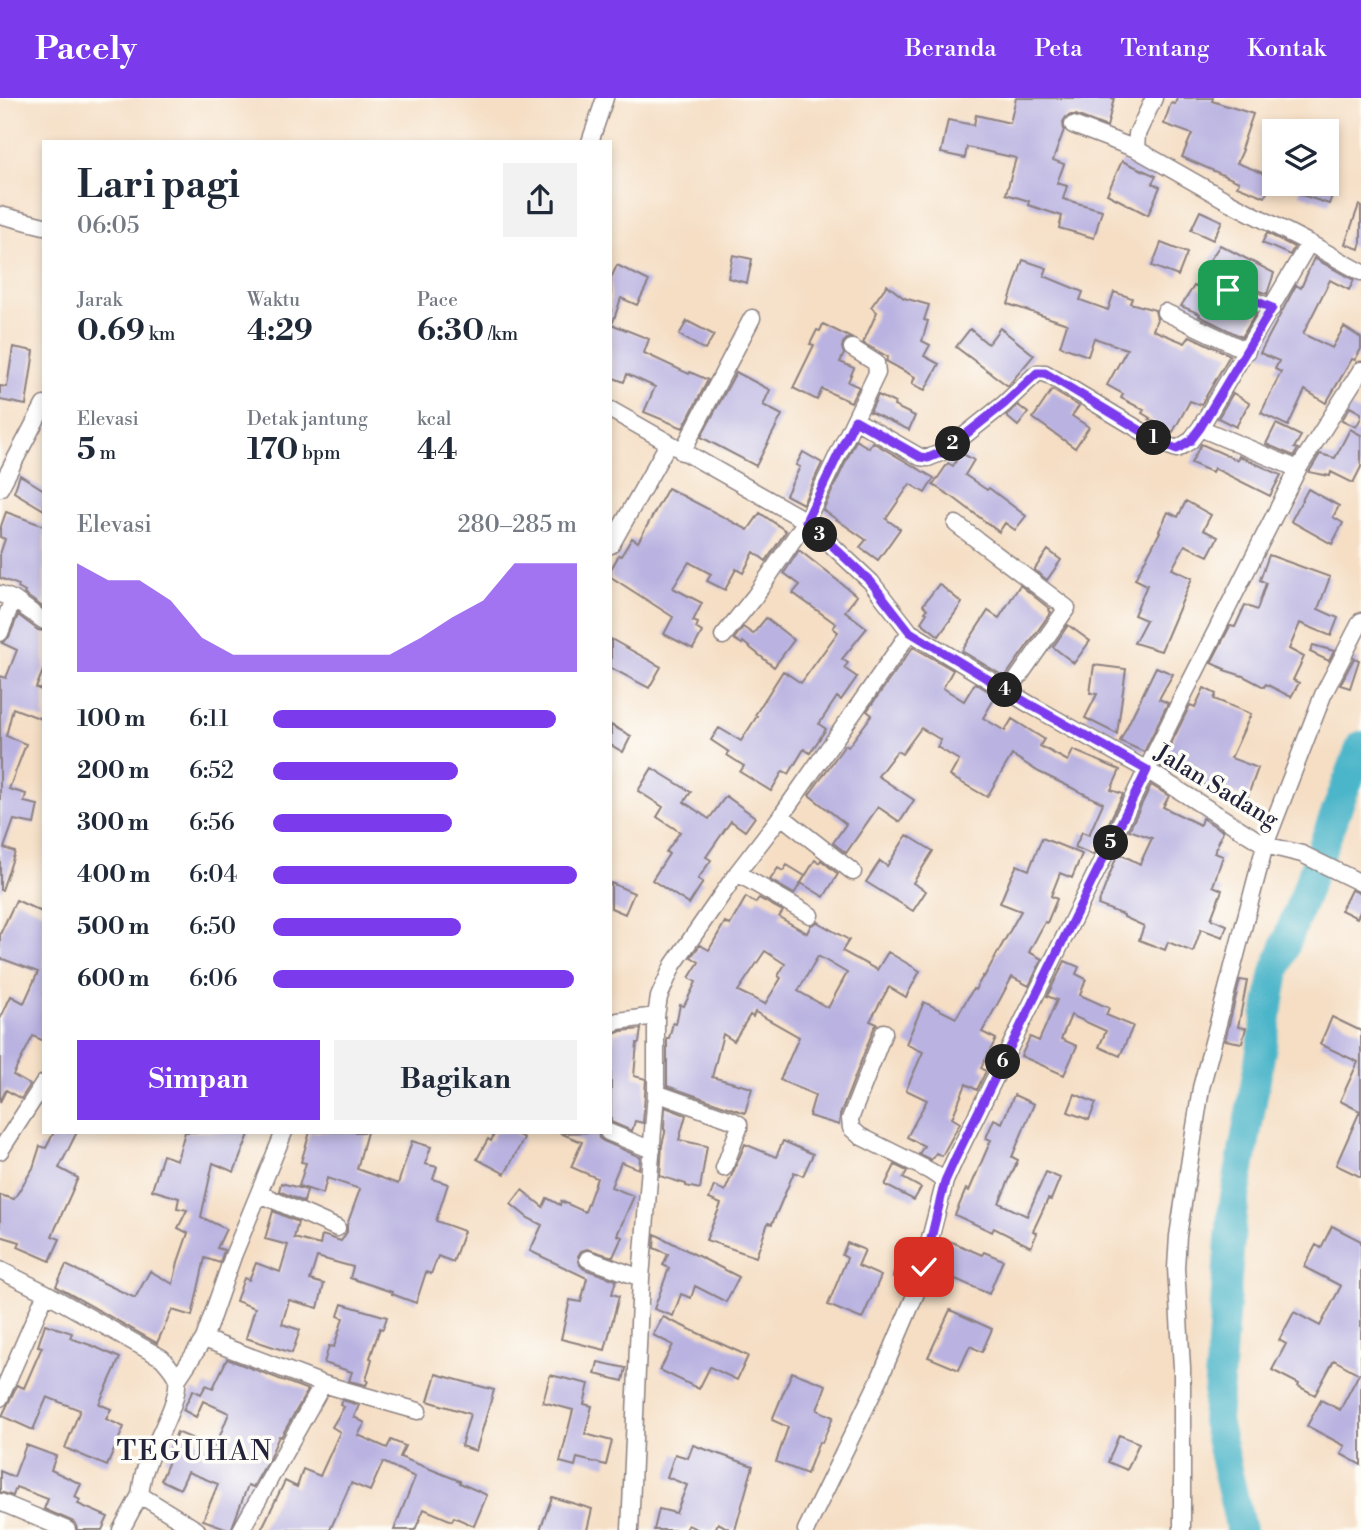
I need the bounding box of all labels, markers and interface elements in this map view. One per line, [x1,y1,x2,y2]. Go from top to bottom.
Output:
text: Pacely [35,29,137,70]
text: Beranda [905,34,996,64]
text: Peta [1034,34,1082,64]
text: Tentang [1120,34,1209,64]
text: Kontak [1247,34,1326,64]
map controls [1262,119,1339,196]
button: layers [1262,119,1339,196]
text: Lari pagi [77,162,240,209]
button: share [503,163,577,237]
text: 06:05 [77,212,139,240]
pin [1198,260,1258,320]
icon: arrive [1209,271,1247,309]
text: Jarak [77,288,122,312]
text: Waktu [247,288,300,312]
text: Pace [417,288,458,312]
text: 0.69 [77,312,145,350]
text: 4:29 [247,312,313,350]
text: 6:30 [417,312,484,350]
text: km [145,322,175,346]
text: /km [484,322,518,346]
text: Elevasi [77,407,139,431]
text: Detak jantung [247,407,368,431]
text: kcal [417,407,451,431]
pin: 1 [1136,420,1172,456]
text: 1 [1149,425,1158,449]
pin: 2 [936,426,970,462]
text: 5 [77,431,96,469]
text: 170 [247,431,298,469]
text: 44 [417,431,458,469]
text: 2 [947,431,958,455]
text: m [96,441,116,465]
text: bpm [298,441,341,465]
text: Elevasi [77,511,152,539]
text: 280–285 m [457,511,577,539]
pin: 3 [802,518,838,552]
text: 3 [814,522,825,546]
pin: 4 [988,672,1023,708]
text: 4 [998,677,1011,701]
text: 100 m [77,705,145,733]
text: 6:11 [189,705,229,733]
street label: Jalan Sadang [1148,738,1284,836]
text: 200 m [77,757,149,785]
text: 6:52 [189,757,234,785]
text: 300 m [77,809,149,837]
text: 6:56 [189,809,235,837]
pin: 5 [1094,826,1128,860]
text: 5 [1105,830,1116,854]
text: 400 m [77,861,150,889]
text: 6:04 [189,861,237,889]
text: 500 m [77,913,149,941]
text: 6:50 [189,913,236,941]
text: 600 m [77,965,150,993]
text: 6:06 [189,965,237,993]
button: Simpan [77,1040,320,1120]
button: Bagikan [334,1040,577,1120]
pin: 6 [986,1044,1020,1080]
text: 6 [997,1049,1008,1073]
pin [894,1237,954,1297]
icon: check [905,1248,943,1286]
district label: TEGUHAN [117,1434,273,1469]

